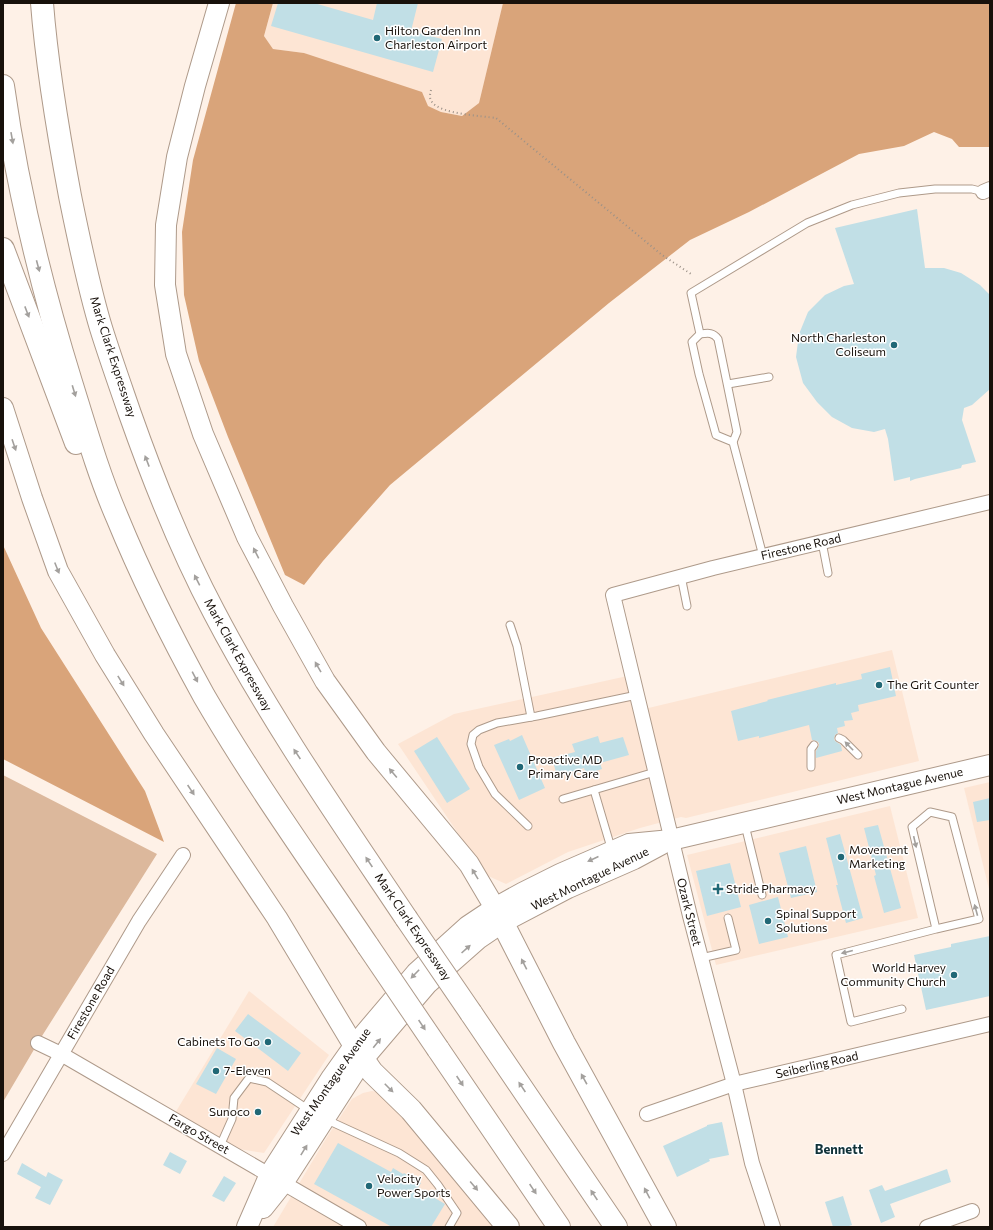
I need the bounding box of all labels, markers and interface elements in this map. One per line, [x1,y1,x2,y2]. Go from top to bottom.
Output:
place label: Hilton Garden Inn Charleston Airport [385,23,487,51]
marker: Hilton Garden Inn Charleston Airport [372,33,382,43]
one-way arrow [9,132,15,144]
one-way arrow [35,260,41,272]
street label: Mark Clark Expressway [88,294,140,419]
one-way arrow [25,306,31,318]
place label: North Charleston Coliseum [791,330,886,358]
marker: North Charleston Coliseum [889,340,899,350]
one-way arrow [71,385,77,397]
one-way arrow [12,439,18,451]
one-way arrow [143,454,149,466]
street label: Firestone Road [759,530,842,562]
one-way arrow [252,547,259,559]
one-way arrow [55,562,61,574]
one-way arrow [194,574,201,586]
street label: Mark Clark Expressway [202,596,276,713]
one-way arrow [314,662,321,673]
one-way arrow [191,672,198,683]
one-way arrow [117,676,125,686]
place label: The Grit Counter [887,677,979,691]
marker: The Grit Counter [874,680,884,690]
one-way arrow [844,741,854,751]
one-way arrow [293,748,301,759]
place label: Proactive MD Primary Care [528,752,603,780]
marker: Proactive MD Primary Care [515,762,525,772]
street label: West Montague Avenue [835,764,964,806]
one-way arrow [389,768,398,778]
one-way arrow [187,785,195,796]
one-way arrow [913,836,919,848]
place label: Movement Marketing [849,842,908,870]
street label: West Montague Avenue [529,844,651,913]
marker: Movement Marketing [836,852,846,862]
one-way arrow [365,856,372,868]
one-way arrow [588,856,599,862]
one-way arrow [471,868,478,880]
street label: Mark Clark Expressway [373,870,455,983]
street label: Ozark Street [675,876,705,947]
place label: Stride Pharmacy [726,881,816,895]
marker: Stride Pharmacy [713,884,723,894]
one-way arrow [973,904,979,916]
place label: Spinal Support Solutions [776,906,857,934]
marker: Spinal Support Solutions [763,916,773,926]
one-way arrow [461,944,471,954]
one-way arrow [841,949,853,955]
one-way arrow [521,958,527,969]
place label: World Harvey Community Church [840,960,946,988]
street label: Firestone Road [64,964,117,1041]
one-way arrow [410,969,420,979]
marker: World Harvey Community Church [949,970,959,980]
one-way arrow [418,1020,426,1030]
street label: West Montague Avenue [287,1025,373,1138]
place label: Cabinets To Go [177,1034,260,1048]
marker: Cabinets To Go [263,1037,273,1047]
one-way arrow [372,1037,381,1048]
street label: Seiberling Road [774,1048,860,1080]
place label: 7-Eleven [224,1063,271,1077]
marker: 7-Eleven [211,1066,221,1076]
one-way arrow [580,1073,587,1085]
one-way arrow [456,1076,464,1086]
one-way arrow [518,1082,526,1092]
one-way arrow [384,1083,394,1093]
place label: Sunoco [209,1104,250,1118]
marker: Sunoco [253,1107,263,1117]
street label: Fargo Street [167,1110,232,1156]
district label: Bennett [815,1141,864,1157]
one-way arrow [300,1144,307,1156]
place label: Velocity Power Sports [377,1171,451,1199]
marker: Velocity Power Sports [364,1181,374,1191]
one-way arrow [470,1181,479,1192]
one-way arrow [529,1184,537,1194]
one-way arrow [643,1187,650,1198]
one-way arrow [591,1189,598,1200]

